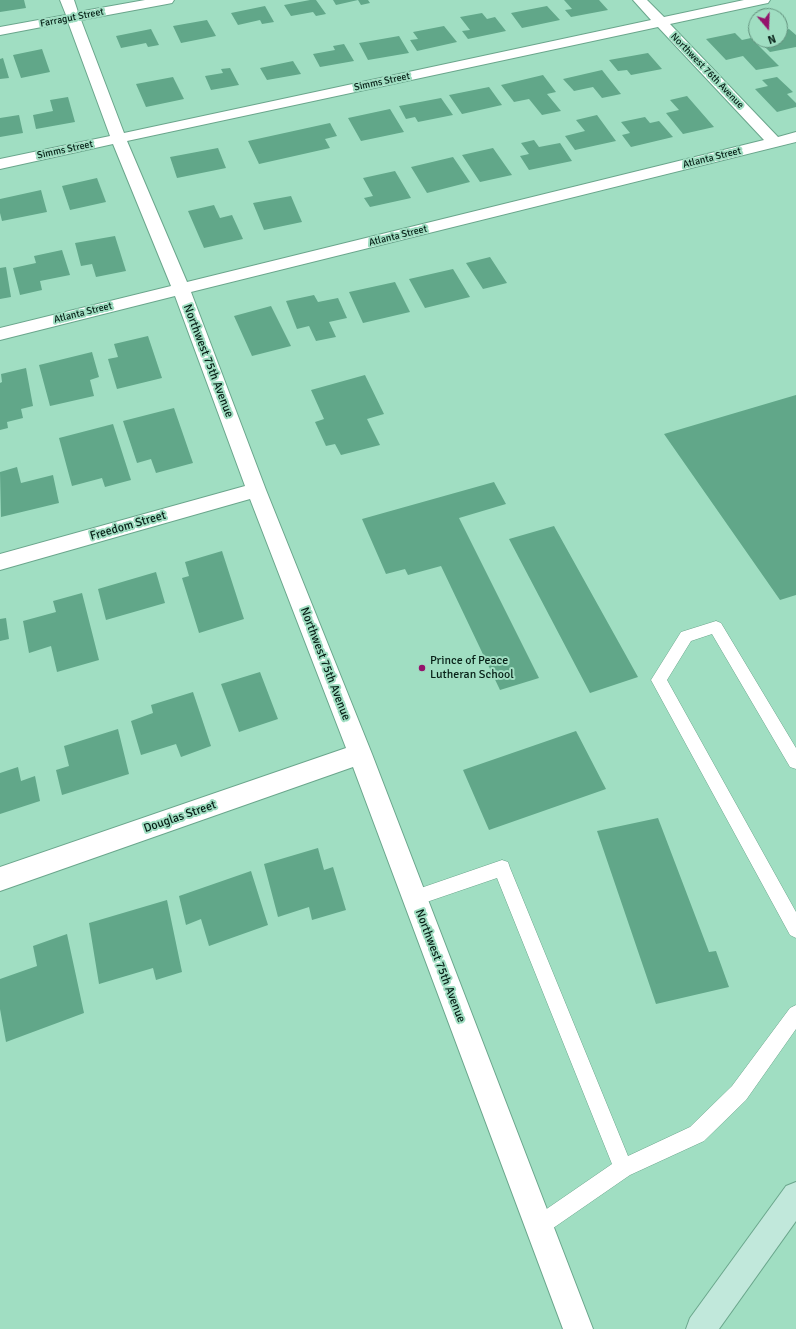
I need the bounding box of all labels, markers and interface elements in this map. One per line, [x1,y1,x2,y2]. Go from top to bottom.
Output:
street label: Farragut Street [39,6,105,30]
north arrow [748,8,788,48]
street label: Northwest 76th Avenue [668,31,746,111]
text: N [766,31,777,46]
street label: Simms Street [353,70,411,94]
street label: Simms Street [36,138,94,162]
street label: Atlanta Street [682,145,742,171]
street label: Atlanta Street [368,223,428,249]
street label: Atlanta Street [53,300,113,326]
street label: Northwest 75th Avenue [180,302,236,420]
street label: Freedom Street [88,508,168,544]
street label: Northwest 75th Avenue [297,605,353,723]
place label: Prince of Peace Lutheran School [430,654,514,682]
marker: Prince of Peace Lutheran School [417,663,427,673]
street label: Douglas Street [142,798,218,836]
street label: Northwest 75th Avenue [412,907,468,1025]

